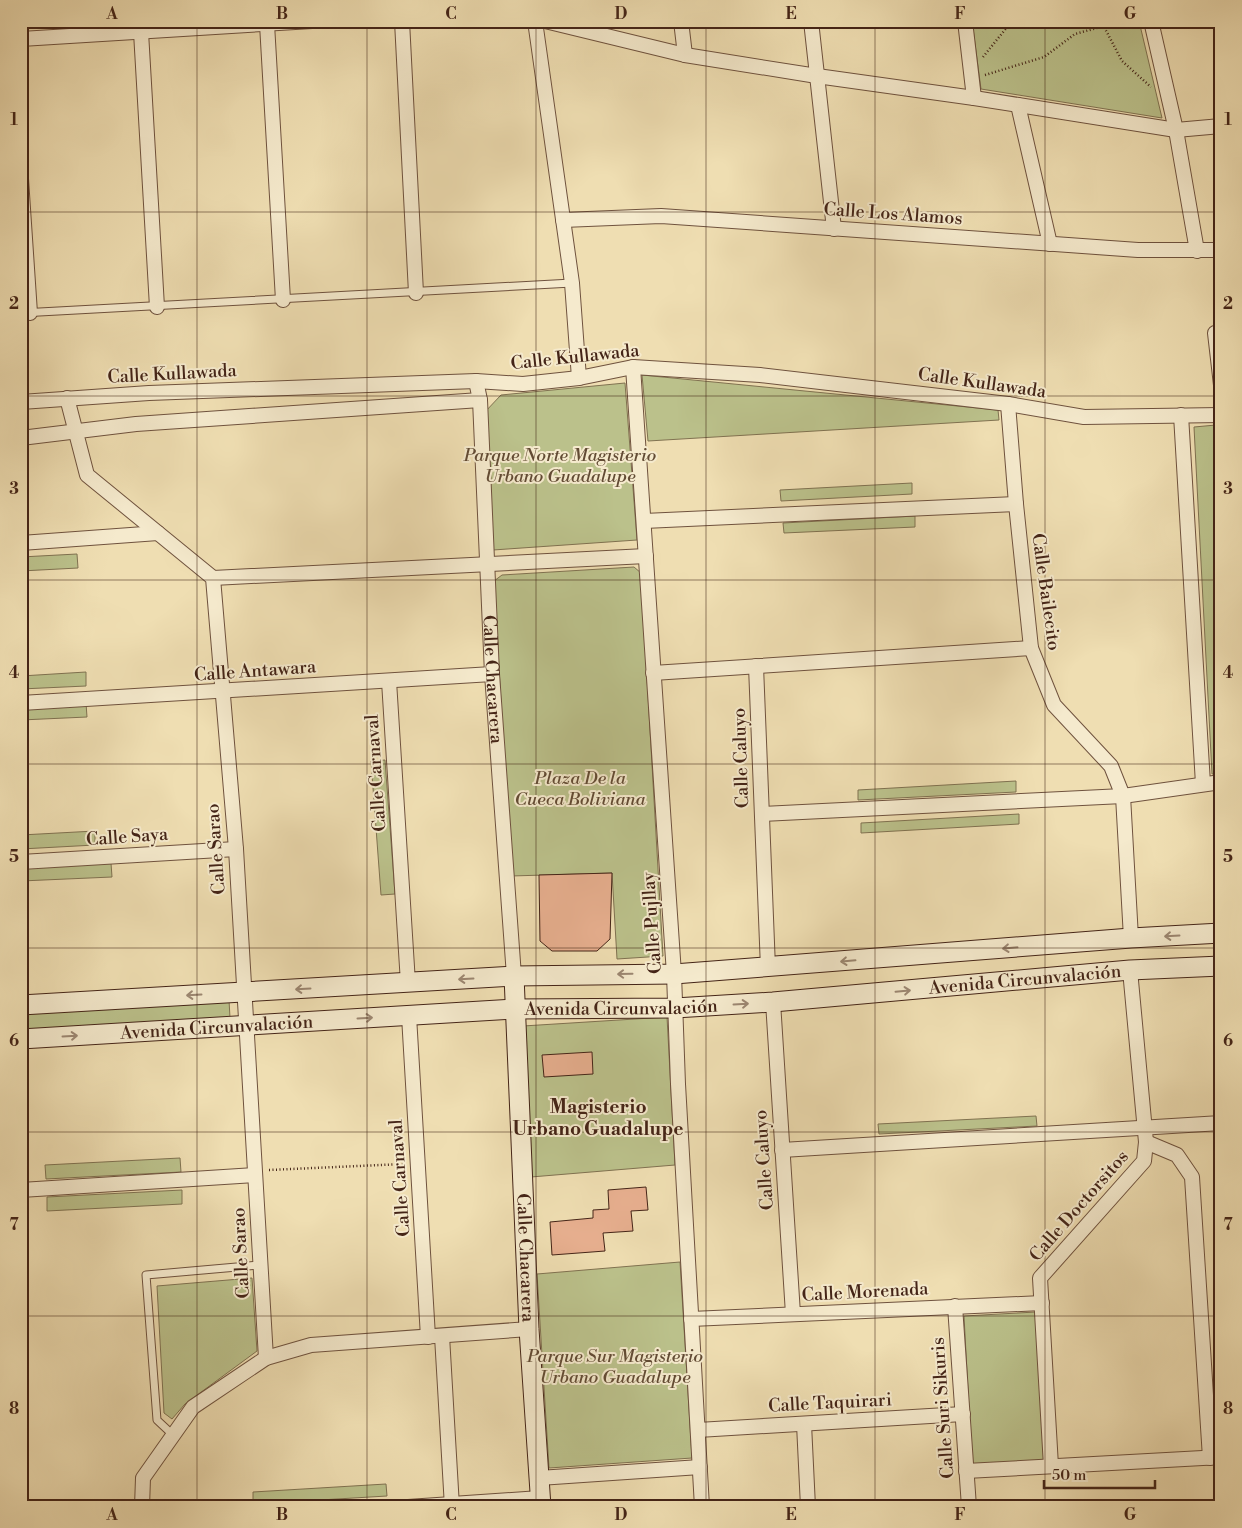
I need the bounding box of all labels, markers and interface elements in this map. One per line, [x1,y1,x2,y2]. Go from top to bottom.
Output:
text: A [105,4,118,24]
text: B [276,4,288,24]
text: C [445,4,457,24]
text: D [615,4,628,24]
text: E [785,4,797,24]
text: F [954,4,966,24]
text: G [1124,4,1137,24]
text: 1 [10,110,18,130]
text: 1 [1224,110,1232,130]
street label: Calle Los Alamos [823,198,963,230]
text: 2 [9,294,19,314]
text: 2 [1223,294,1233,314]
street label: Calle Kullawada [510,339,641,375]
street label: Calle Kullawada [107,359,238,389]
street label: Calle Kullawada [916,363,1048,404]
park label: Parque Norte Magisterio Urbano Guadalupe [463,444,656,488]
text: 3 [9,479,19,499]
text: 3 [1223,479,1233,499]
street label: Calle Bailecito [1026,532,1066,652]
street label: Calle Chacarera [478,614,509,745]
street label: Calle Antawara [193,655,318,687]
text: 4 [9,663,20,683]
text: 4 [1223,663,1234,683]
street label: Calle Caluyo [728,707,754,809]
street label: Calle Carnaval [360,713,392,832]
park label: Plaza De la Cueca Boliviana [515,767,646,811]
street label: Calle Sarao [201,803,231,895]
street label: Calle Saya [85,823,170,851]
text: 5 [9,847,19,867]
text: 5 [1223,847,1233,867]
street label: Calle Pujllay [637,871,667,975]
one-way arrow [1164,931,1180,940]
one-way arrow [1002,943,1018,953]
one-way arrow [840,957,856,966]
street label: Avenida Circunvalación [927,959,1122,1000]
one-way arrow [618,970,634,979]
one-way arrow [458,975,474,984]
one-way arrow [296,984,312,993]
one-way arrow [895,986,911,995]
one-way arrow [186,990,202,999]
street label: Avenida Circunvalación [523,994,719,1020]
one-way arrow [733,999,749,1008]
street label: Avenida Circunvalación [119,1010,314,1045]
one-way arrow [356,1014,372,1023]
text: 6 [9,1031,19,1051]
text: 6 [1223,1031,1233,1051]
one-way arrow [62,1032,78,1041]
district label: Magisterio Urbano Guadalupe [512,1095,684,1141]
street label: Calle Caluyo [749,1109,779,1211]
street label: Calle Carnaval [384,1118,416,1237]
street label: Calle Doctorsitos [1024,1146,1134,1266]
street label: Calle Chacarera [512,1193,540,1324]
street label: Calle Sarao [227,1207,255,1299]
text: 7 [9,1215,19,1235]
text: 7 [1223,1215,1233,1235]
street label: Calle Morenada [801,1277,930,1307]
street label: Calle Suri Sikuris [927,1336,959,1479]
park label: Parque Sur Magisterio Urbano Guadalupe [526,1345,703,1389]
street label: Calle Taquirari [768,1388,893,1418]
text: 8 [9,1399,19,1419]
text: 8 [1223,1399,1233,1419]
scale bar [1044,1458,1156,1490]
text: 50 m [1052,1466,1086,1485]
text: A [105,1505,118,1525]
text: B [276,1505,288,1525]
text: C [445,1505,457,1525]
text: D [615,1505,628,1525]
text: E [785,1505,797,1525]
text: F [954,1505,966,1525]
text: G [1124,1505,1137,1525]

